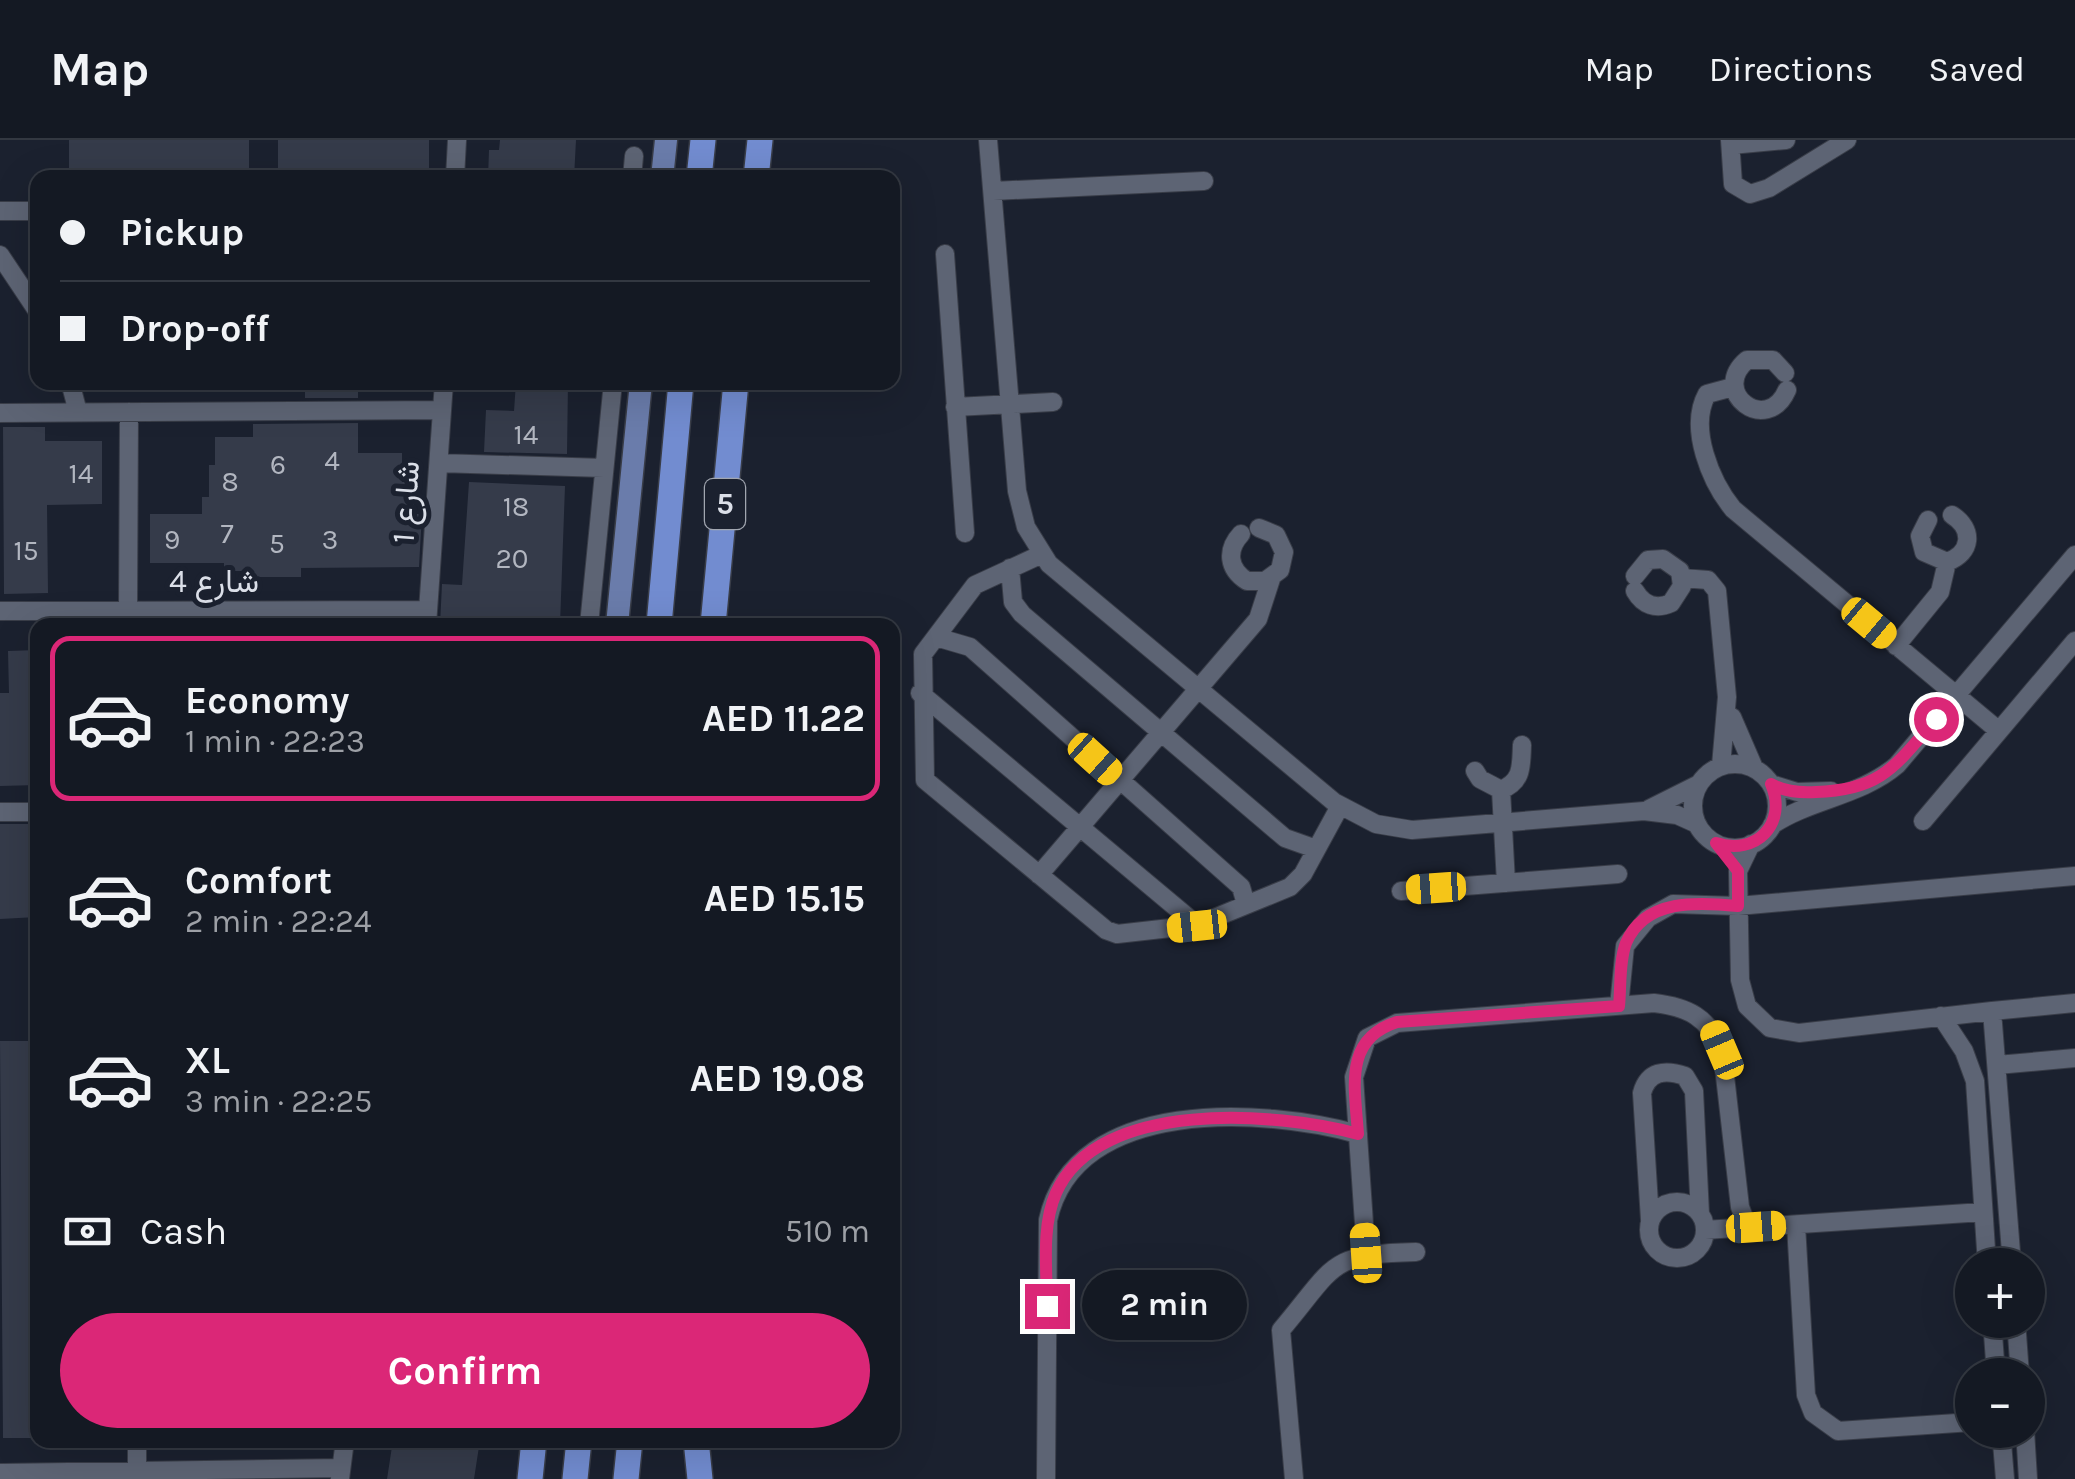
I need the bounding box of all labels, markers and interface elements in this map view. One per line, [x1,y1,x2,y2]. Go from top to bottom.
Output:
text: Map [50,41,149,97]
text: Map [1584,49,1654,90]
text: Directions [1709,49,1873,90]
text: Saved [1928,49,2025,90]
text: Pickup [120,210,244,255]
text: Drop-off [120,306,269,351]
house number: 14 [514,418,539,451]
house number: 4 [324,444,340,477]
house number: 6 [270,448,286,481]
house number: 14 [69,457,94,490]
street label: شارع 1 [385,460,430,545]
house number: 8 [221,465,239,498]
road number: 5 [705,479,745,529]
house number: 18 [503,490,529,523]
house number: 7 [220,517,234,550]
house number: 9 [164,523,180,556]
house number: 3 [322,523,338,556]
house number: 5 [269,527,285,560]
house number: 15 [13,534,39,567]
house number: 20 [496,542,528,575]
street label: شارع 4 [169,563,259,603]
car [1836,592,1902,654]
icon: car [65,674,155,764]
text: Economy [185,678,349,723]
text: AED 11.22 [702,696,865,741]
route start [1914,697,1959,742]
text: 1 min · 22:23 [185,723,365,760]
car [1063,728,1127,790]
icon: car [65,854,155,944]
text: Comfort [185,858,332,903]
car [1405,871,1467,905]
text: AED 15.15 [704,876,865,921]
text: 2 min · 22:24 [185,903,372,940]
car [1166,908,1228,944]
car [1696,1017,1748,1083]
icon: car [65,1034,155,1124]
text: XL [185,1038,230,1083]
text: AED 19.08 [690,1056,865,1101]
text: 3 min · 22:25 [185,1083,372,1120]
icon: cash [60,1204,115,1259]
text: Cash [140,1209,227,1254]
car [1725,1210,1787,1244]
text: 510 m [785,1213,870,1250]
car [1349,1222,1383,1284]
map controls [1955,1248,2045,1448]
button: + [1955,1248,2045,1338]
callout: 2 min [1082,1271,1247,1341]
route end [1025,1284,1070,1329]
text: 2 min [1120,1286,1209,1323]
button: Confirm [60,1313,870,1428]
button: − [1955,1358,2045,1448]

